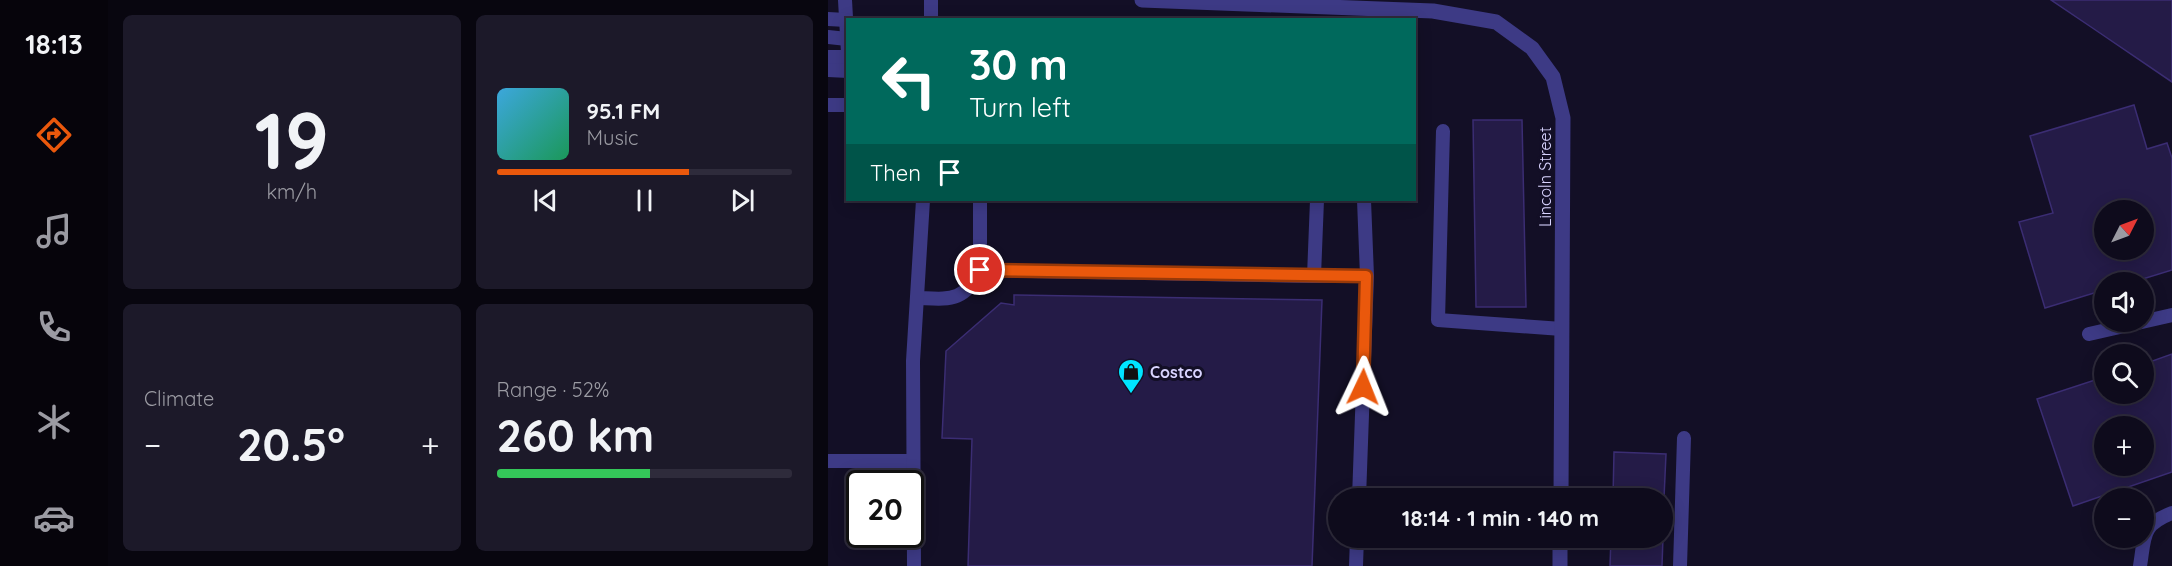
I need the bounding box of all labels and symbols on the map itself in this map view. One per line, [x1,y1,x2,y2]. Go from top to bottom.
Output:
street label: Lincoln Street [1535,127,1555,227]
north arrow [2094,200,2154,260]
pin [954,244,1005,295]
position arrow [1331,355,1395,419]
shop icon: Costco [1116,357,1146,395]
place label: Costco [1150,362,1203,382]
speed limit sign: 20 [846,470,924,548]

